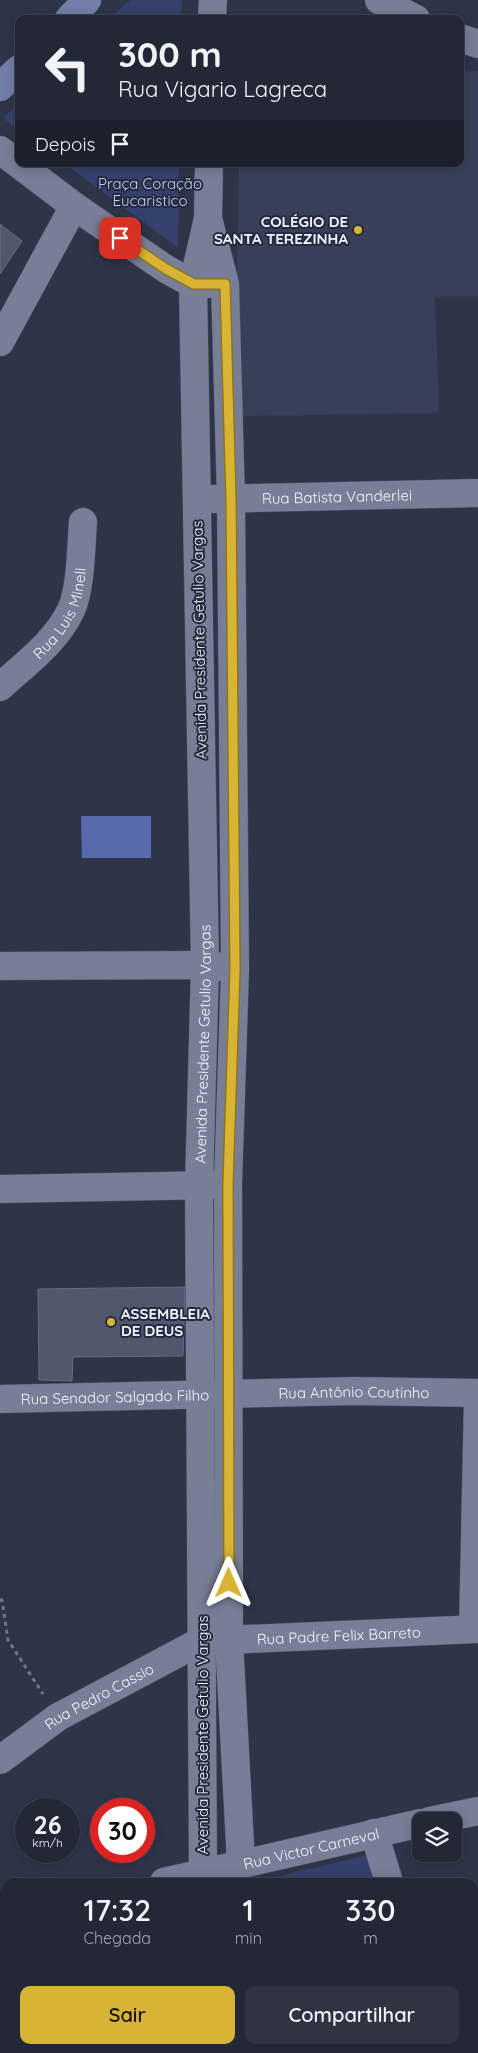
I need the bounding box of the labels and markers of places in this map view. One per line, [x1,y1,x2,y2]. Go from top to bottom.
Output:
place label: COLÉGIO DE SANTA TEREZINHA [214,212,348,248]
pin [99,217,141,259]
marker: COLÉGIO DE SANTA TEREZINHA [352,224,364,236]
place label: ASSEMBLEIA DE DEUS [121,1304,210,1340]
marker: ASSEMBLEIA DE DEUS [105,1316,117,1328]

